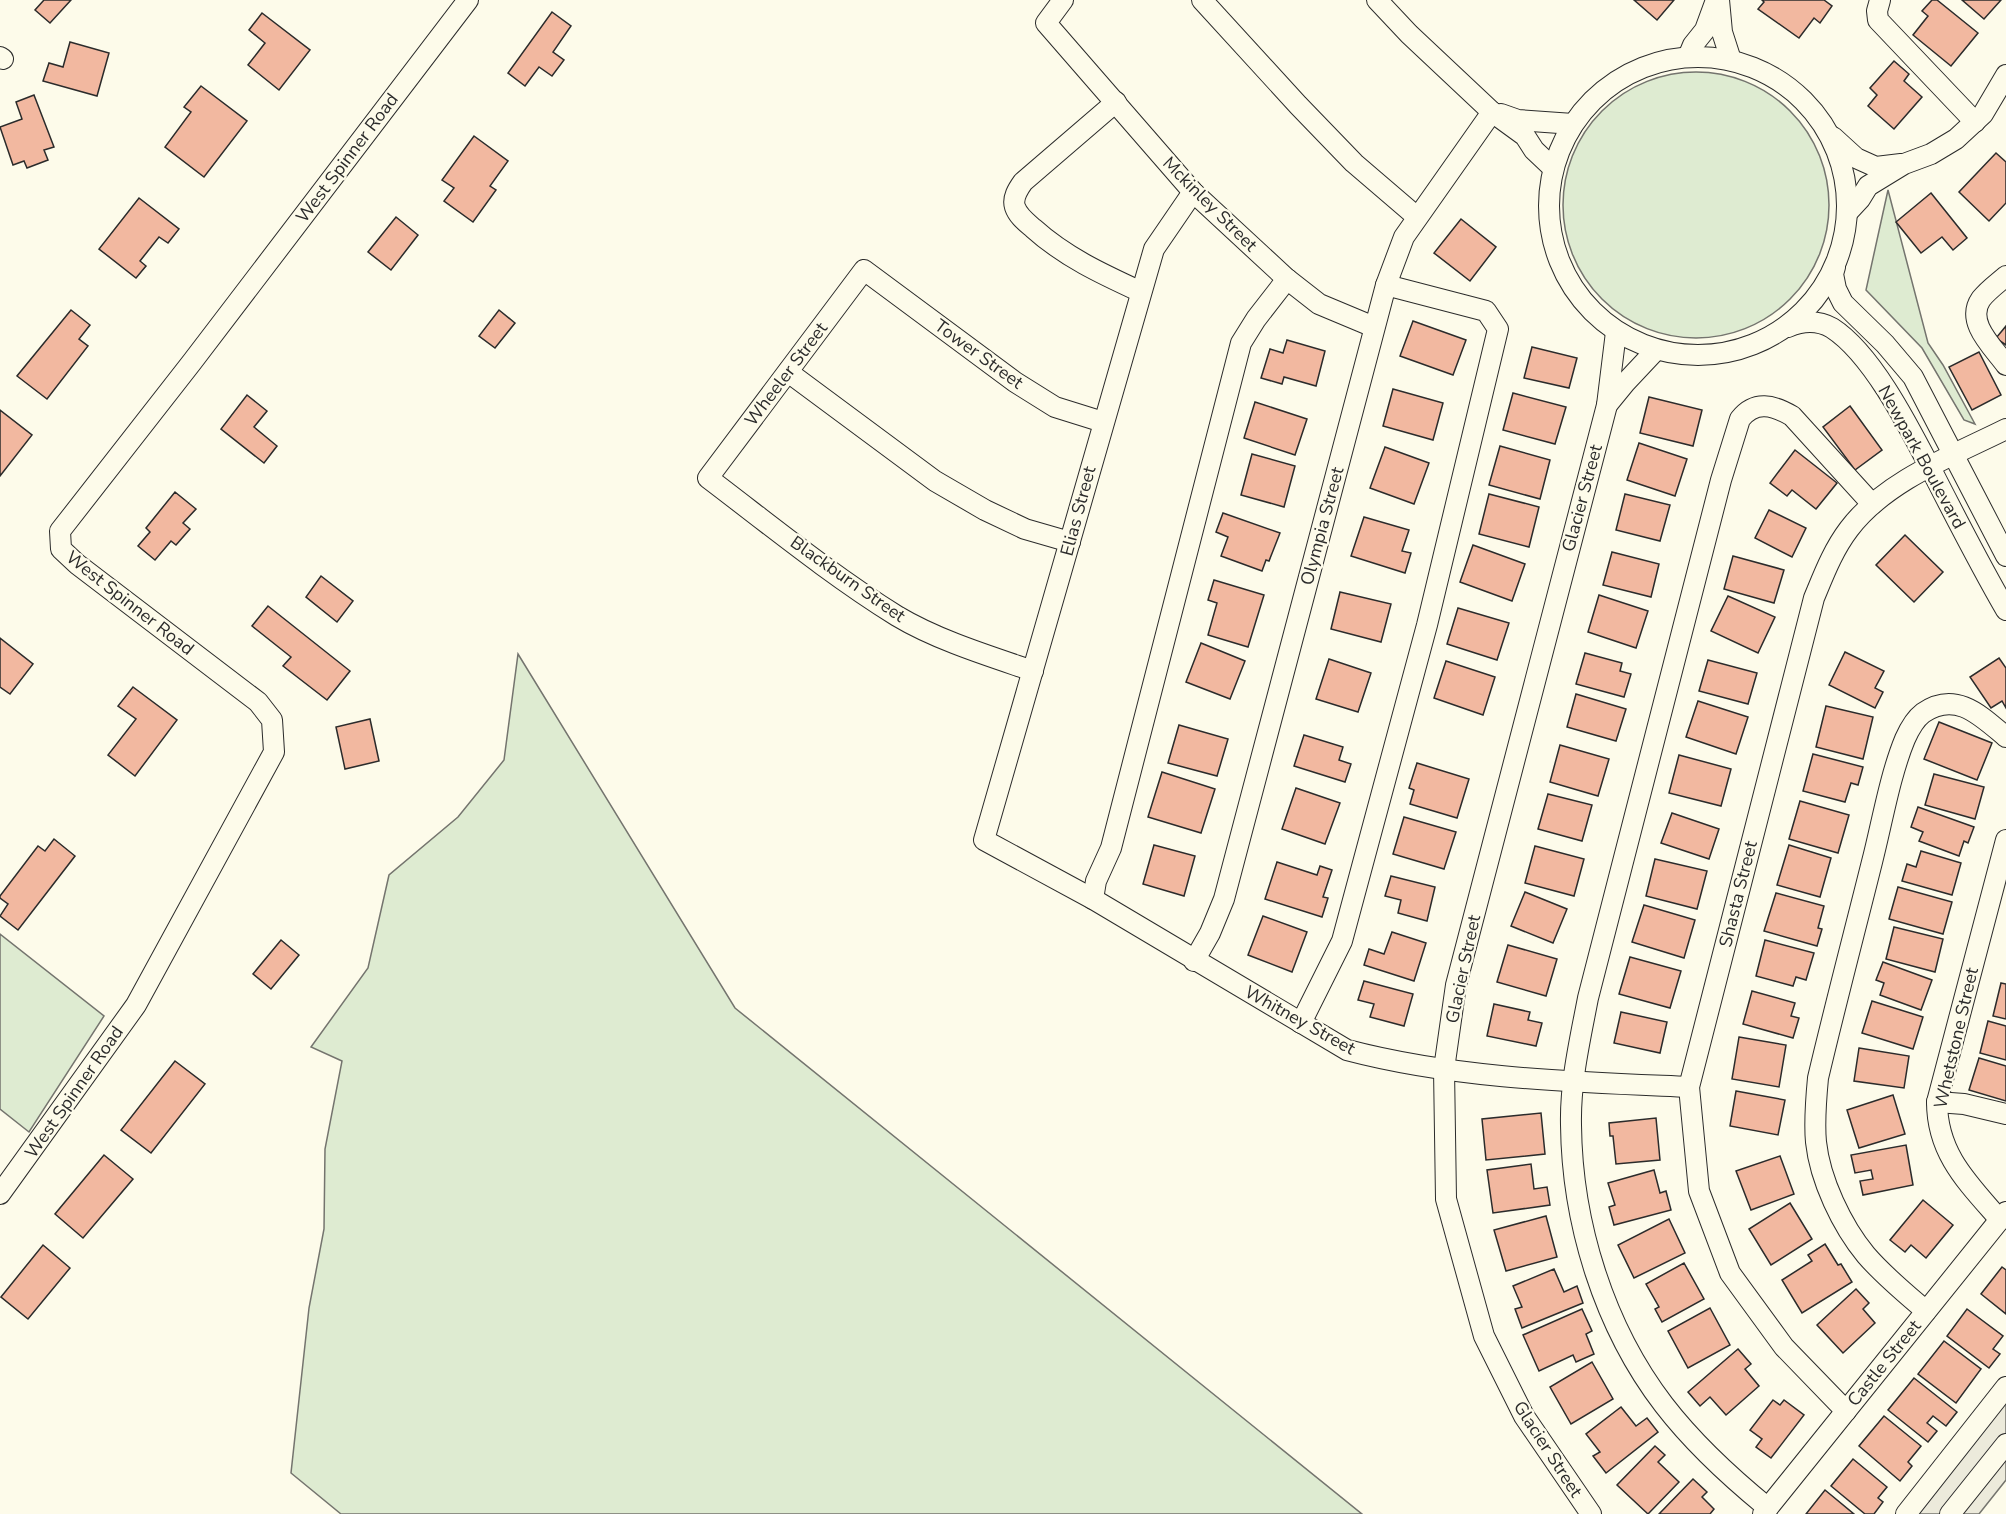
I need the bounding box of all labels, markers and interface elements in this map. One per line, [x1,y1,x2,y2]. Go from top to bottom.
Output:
street label: West Spinner Road [290,88,404,228]
street label: Mckinley Street [1157,151,1263,257]
street label: Tower Street [930,314,1029,395]
street label: Wheeler Street [739,317,833,431]
street label: Newpark Boulevard [1873,381,1971,533]
street label: Glacier Street [1556,441,1608,554]
street label: Elias Street [1055,463,1102,559]
street label: Olympia Street [1295,464,1349,588]
street label: Blackburn Street [786,530,911,628]
street label: West Spinner Road [61,545,199,661]
street label: Shasta Street [1713,838,1763,950]
street label: Glacier Street [1440,912,1486,1025]
street label: Whetstone Street [1928,964,1984,1111]
street label: Whitney Street [1240,980,1360,1061]
street label: West Spinner Road [19,1021,129,1163]
street label: Castle Street [1842,1314,1927,1411]
street label: Glacier Street [1508,1396,1588,1502]

